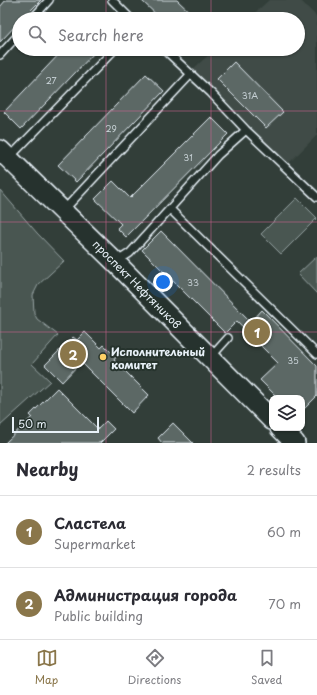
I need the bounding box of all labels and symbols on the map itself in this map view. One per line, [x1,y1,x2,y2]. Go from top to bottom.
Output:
house number: 27 [45,73,57,87]
house number: 31А [242,88,258,102]
house number: 29 [105,121,117,135]
house number: 31 [183,150,193,164]
street label: проспект Нефтяников [89,236,185,332]
your location [153,272,173,292]
house number: 33 [187,275,199,289]
pin: 1 [244,317,270,347]
pin: 2 [60,339,86,369]
place label: Исполнительный комитет [111,343,205,373]
marker: Исполнительный комитет [98,352,108,362]
house number: 35 [287,353,299,367]
scale bar [12,415,99,434]

